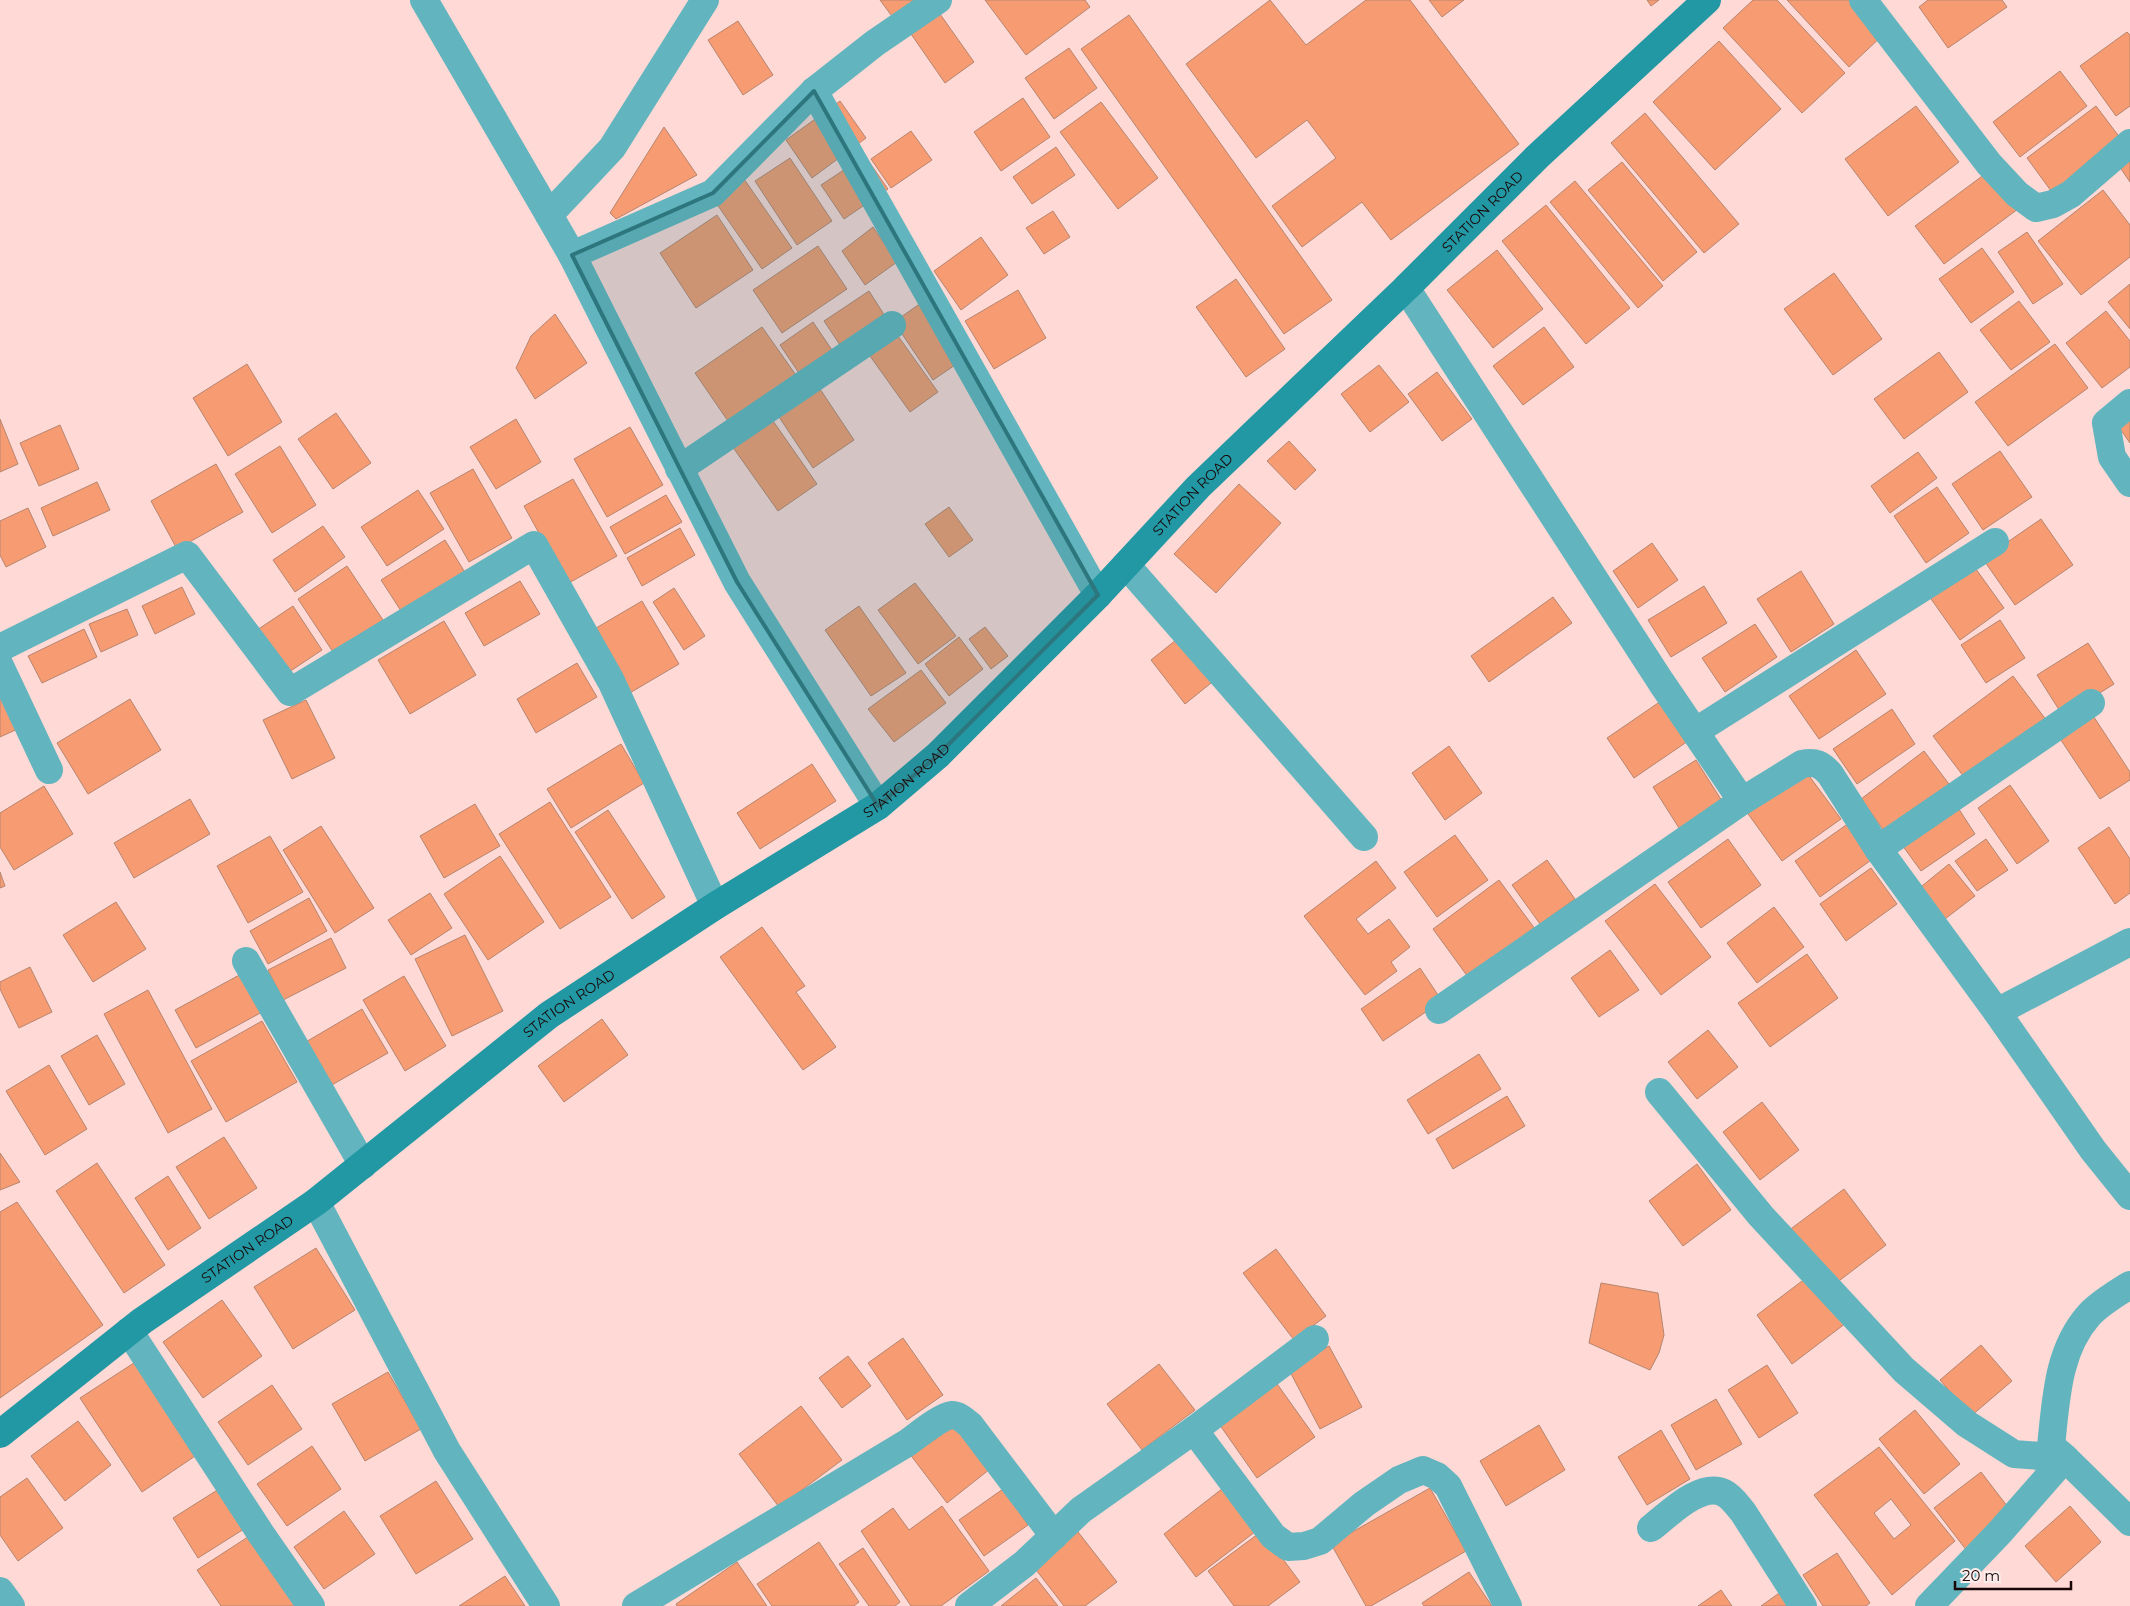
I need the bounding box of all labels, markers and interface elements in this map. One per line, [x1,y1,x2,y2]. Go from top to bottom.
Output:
street label: STATION ROAD [1438,167,1527,256]
street label: STATION ROAD [1149,449,1237,539]
street label: STATION ROAD [860,739,954,822]
street label: STATION ROAD [519,965,618,1041]
street label: STATION ROAD [198,1211,297,1287]
scale bar [1955,1558,2071,1590]
text: 20 m [1962,1566,2000,1585]

